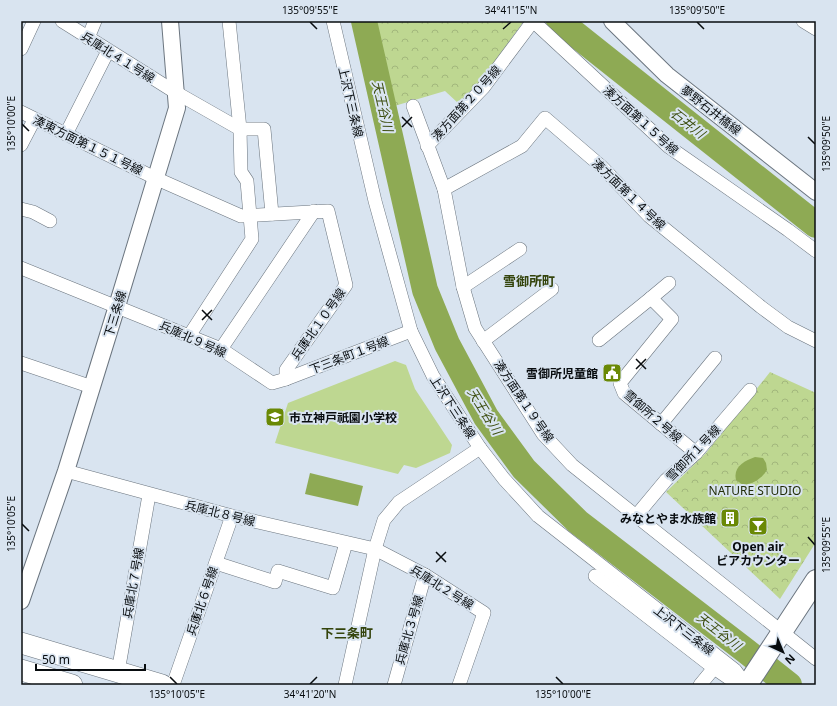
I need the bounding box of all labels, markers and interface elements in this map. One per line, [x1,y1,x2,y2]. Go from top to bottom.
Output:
text: 135°09'55"E [282,3,338,17]
text: 34°41'15"N [485,3,537,17]
text: 135°09'50"E [669,3,725,17]
street label: 兵庫北４１号線 [78,28,158,86]
street label: 湊方面第２０号線 [428,62,504,144]
street label: 上沢下三条線 [335,65,367,139]
water label: 天王谷川 [368,79,398,135]
street label: 夢野石井橋線 [677,81,745,139]
street label: 湊方面第１５号線 [600,82,682,158]
text: 135°10'00"E [4,96,18,152]
water label: 石井川 [667,104,710,143]
street label: 湊東方面第１５１号線 [30,111,146,179]
text: 135°09'50"E [819,116,833,172]
street label: 湊方面第１４号線 [589,155,669,233]
district label: 雪御所町 [503,272,555,290]
street label: 兵庫北１０号線 [287,285,349,363]
street label: 下三条線 [100,289,130,339]
street label: 兵庫北９号線 [157,317,229,361]
street label: 下三条町１号線 [307,332,391,378]
street label: 湊方面第１９号線 [490,356,558,446]
public building icon: 雪御所児童館 [601,362,623,384]
place label: 雪御所児童館 [526,365,598,382]
street label: 上沢下三条線 [426,372,480,442]
water label: 天王谷川 [464,384,507,440]
street label: 雪御所２号線 [620,386,686,446]
school or university icon: 市立神戸祇園小学校 [264,406,286,428]
place label: 市立神戸祇園小学校 [289,409,397,426]
street label: 雪御所１号線 [662,421,724,485]
park label: NATURE STUDIO [709,482,801,499]
text: 135°10'05"E [4,496,18,552]
street label: 兵庫北８号線 [183,496,257,530]
building icon: みなとやま水族館 [719,507,741,529]
place label: みなとやま水族館 [620,510,716,527]
bar icon: Open air ビアカウンター [747,515,769,537]
text: 135°09'55"E [819,517,833,573]
place label: Open air ビアカウンター [716,538,800,569]
street label: 兵庫北７号線 [118,546,148,620]
street label: 兵庫北２号線 [407,561,477,613]
street label: 兵庫北６号線 [182,564,222,638]
street label: 兵庫北３号線 [391,593,427,667]
street label: 上沢下三条線 [650,601,718,659]
water label: 天王谷川 [693,608,747,655]
district label: 下三条町 [321,624,373,642]
north arrow [763,632,803,672]
scale bar [36,646,145,672]
text: 50 m [42,651,70,668]
text: N [782,651,799,668]
text: 135°10'05"E [149,687,205,701]
text: 34°41'20"N [284,687,336,701]
text: 135°10'00"E [535,687,591,701]

